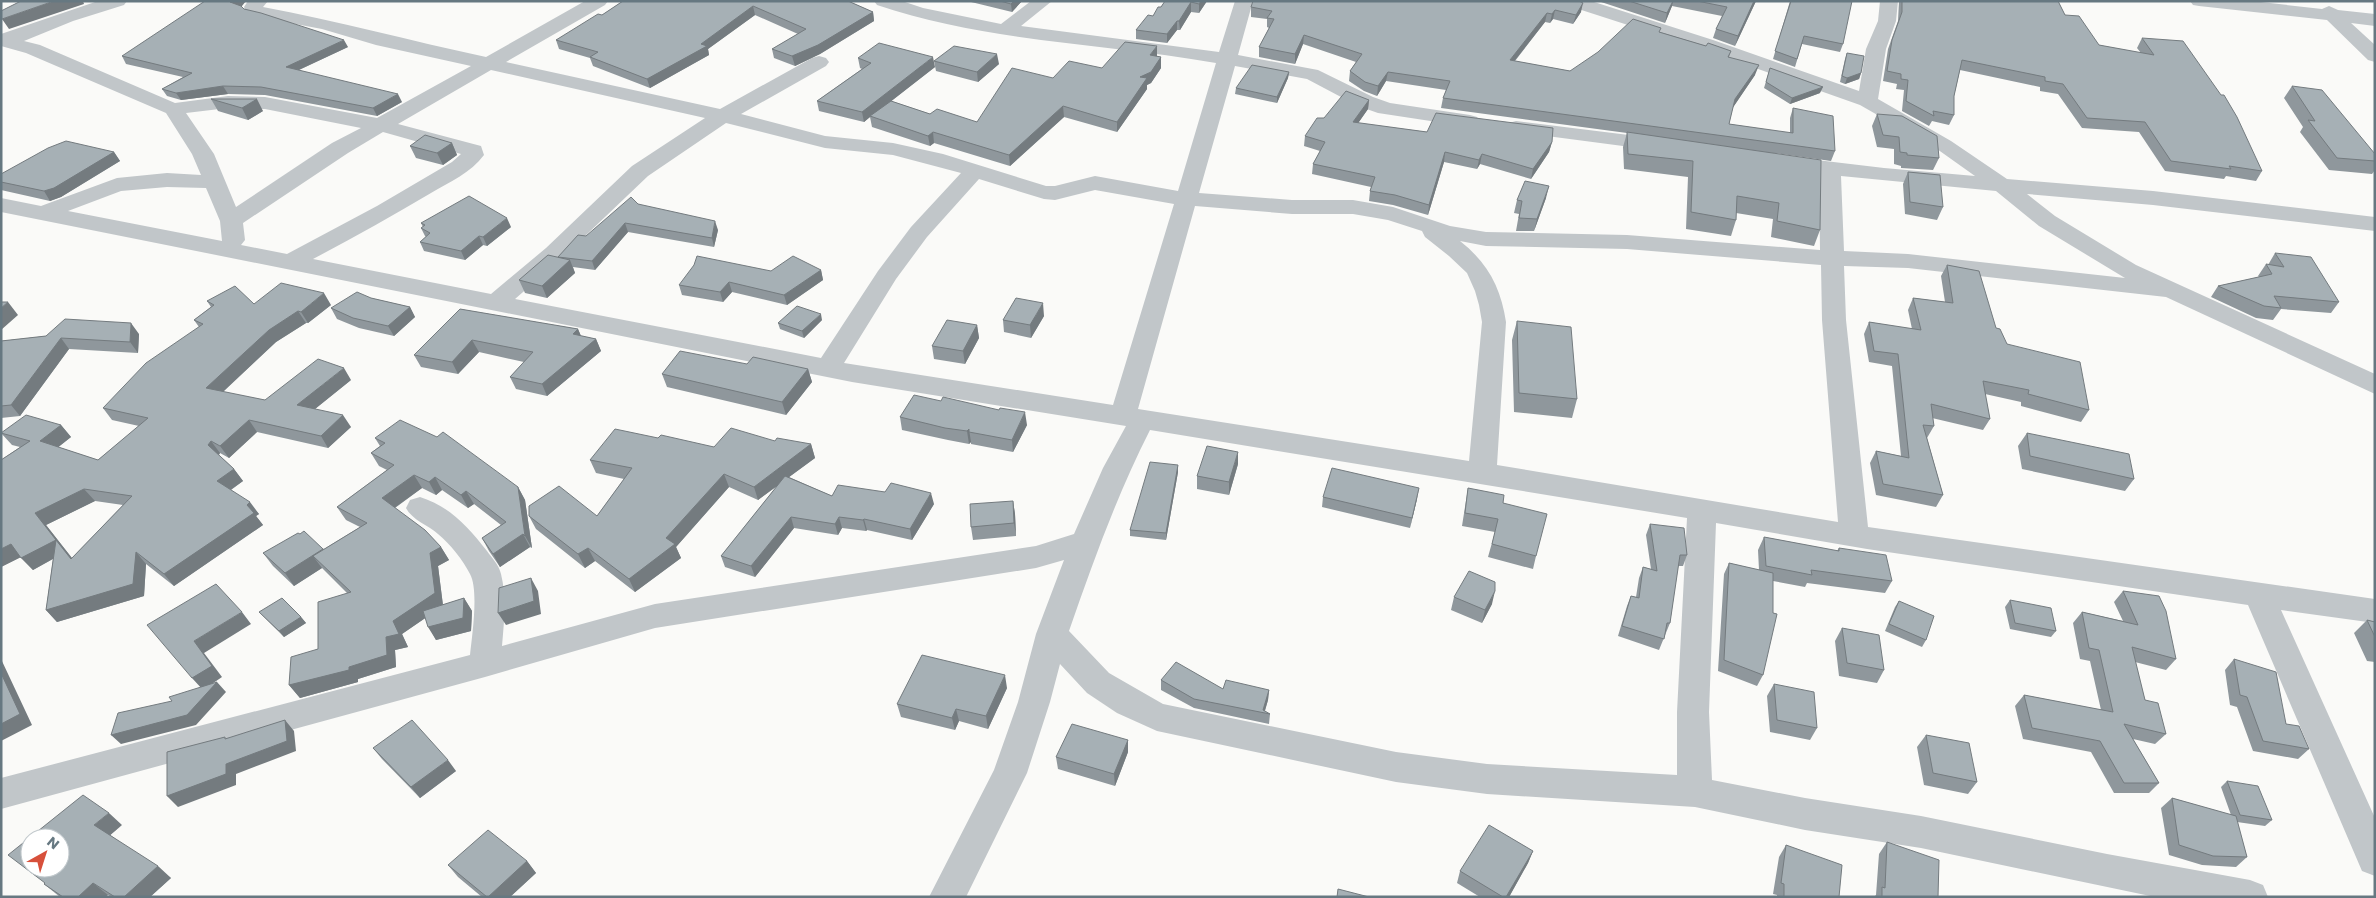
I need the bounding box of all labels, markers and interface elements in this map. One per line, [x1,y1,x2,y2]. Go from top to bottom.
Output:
north arrow [20,828,70,878]
text: N [43,832,64,854]

